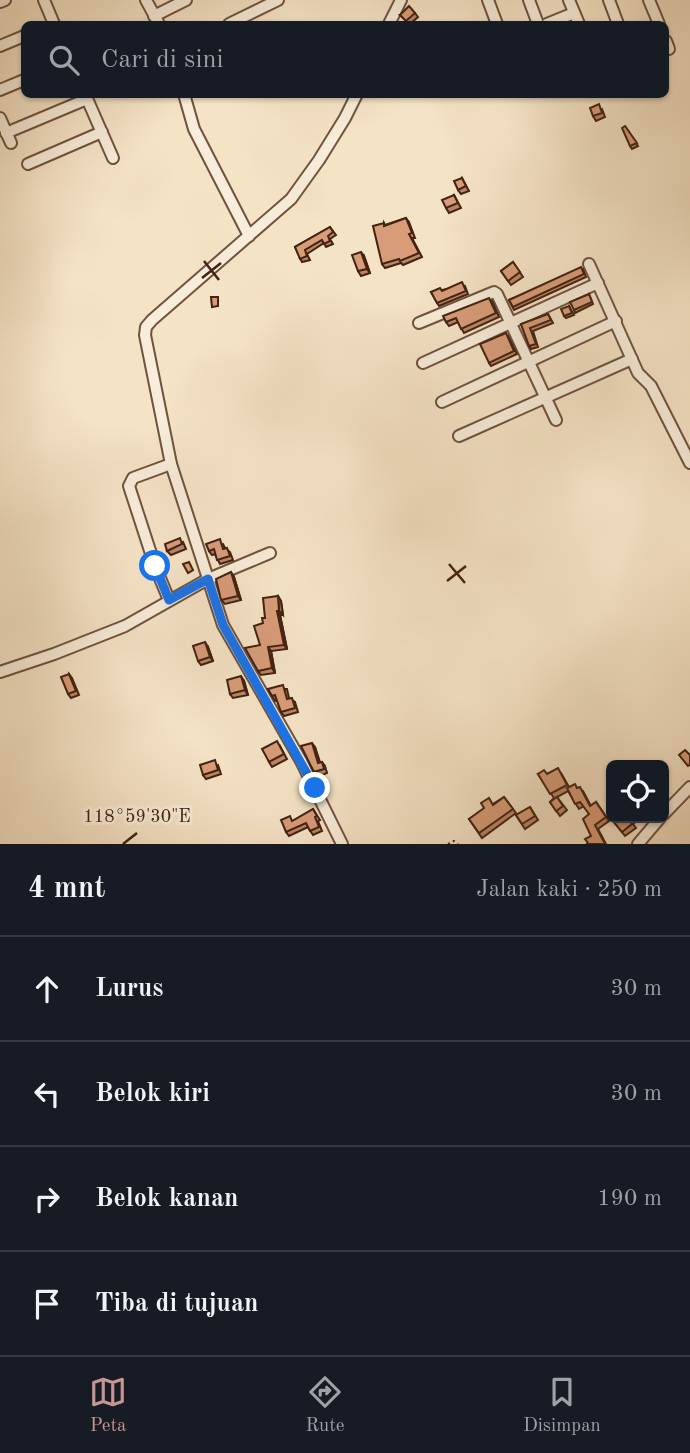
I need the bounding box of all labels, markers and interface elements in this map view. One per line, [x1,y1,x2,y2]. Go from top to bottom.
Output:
search box [21,21,669,98]
icon: search [45,41,83,79]
text: Cari di sini [101,47,223,73]
route start [139,550,170,581]
map controls [606,760,669,823]
button: locate [606,760,669,823]
route end [299,772,330,803]
text: 118°59'30"E [83,808,191,826]
text: 4 mnt [28,874,105,904]
text: Jalan kaki · 250 m [476,878,662,901]
icon: ahead [28,970,66,1008]
text: Lurus [95,976,163,1002]
text: 30 m [611,977,662,1000]
icon: left [28,1075,66,1113]
text: Belok kiri [95,1081,210,1107]
text: 30 m [611,1082,662,1105]
icon: right [28,1180,66,1218]
text: Belok kanan [95,1186,239,1212]
text: 190 m [597,1187,662,1210]
icon: arrive [28,1285,66,1323]
text: Tiba di tujuan [95,1291,259,1317]
tab: Peta [89,1373,127,1438]
tab: Rute [305,1373,345,1438]
tab: Disimpan [523,1373,601,1438]

